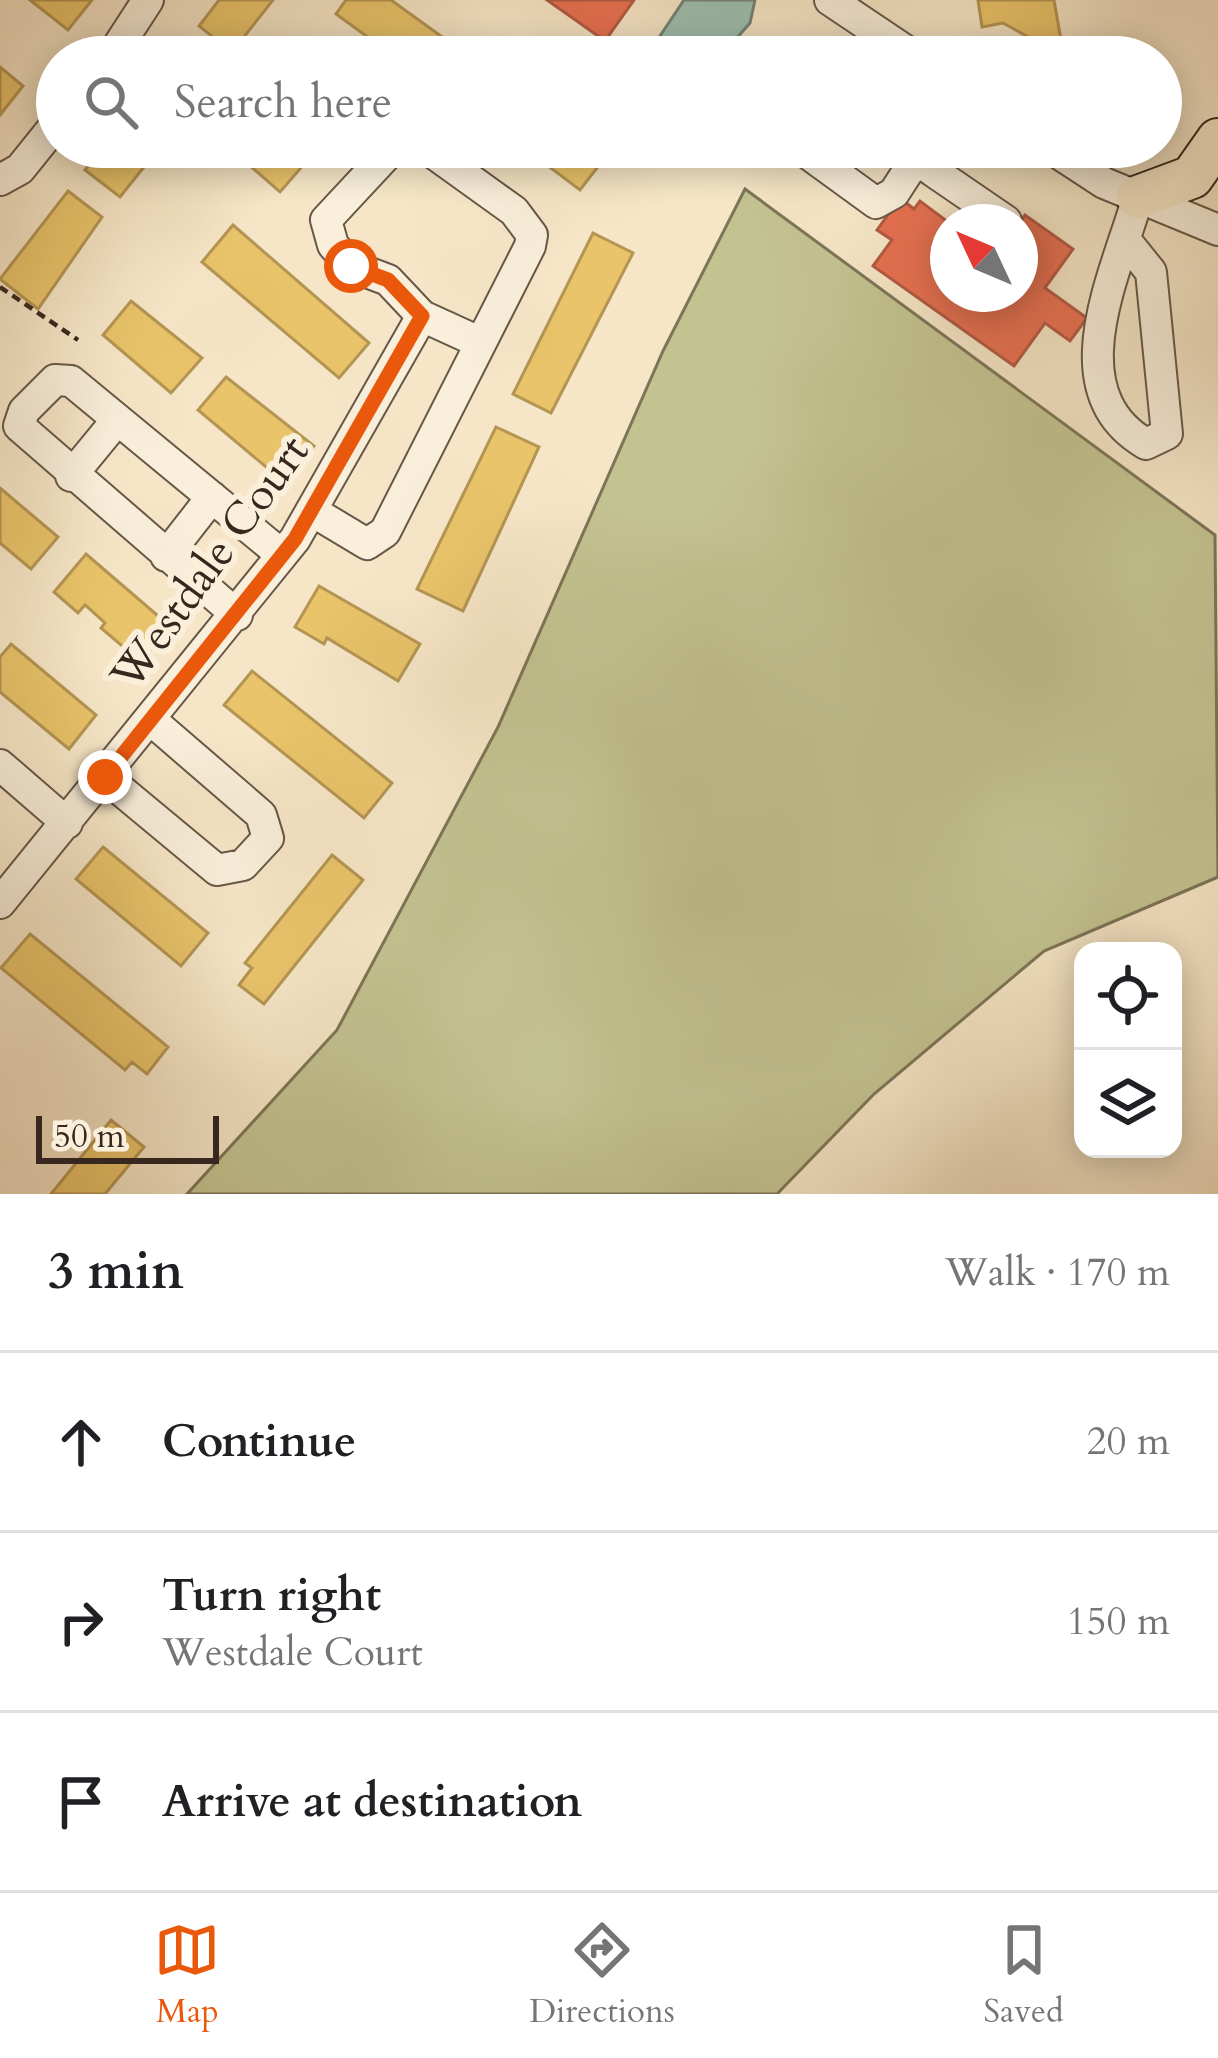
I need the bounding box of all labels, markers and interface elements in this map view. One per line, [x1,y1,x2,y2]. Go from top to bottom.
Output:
search box [36,36,1182,168]
icon: search [78,69,144,135]
text: Search here [174,72,392,133]
north arrow [930,204,1038,312]
route start [324,239,378,293]
street label: Westdale Court [96,423,323,703]
route end [78,750,132,804]
map controls [1074,942,1182,1158]
button: locate [1074,942,1182,1050]
button: layers [1074,1050,1182,1158]
scale bar [36,1110,219,1163]
text: 50 m [54,1114,125,1159]
text: 3 min [48,1237,184,1307]
text: Walk · 170 m [945,1246,1170,1299]
icon: ahead [48,1409,114,1475]
text: Continue [162,1411,356,1472]
text: 20 m [1087,1415,1170,1468]
text: Turn right [162,1565,381,1626]
icon: right [48,1589,114,1655]
text: 150 m [1067,1595,1170,1648]
text: Westdale Court [162,1626,423,1679]
icon: arrive [48,1769,114,1835]
text: Arrive at destination [162,1771,582,1832]
tab: Map [154,1917,220,2034]
tab: Directions [529,1917,675,2034]
tab: Saved [984,1917,1064,2034]

